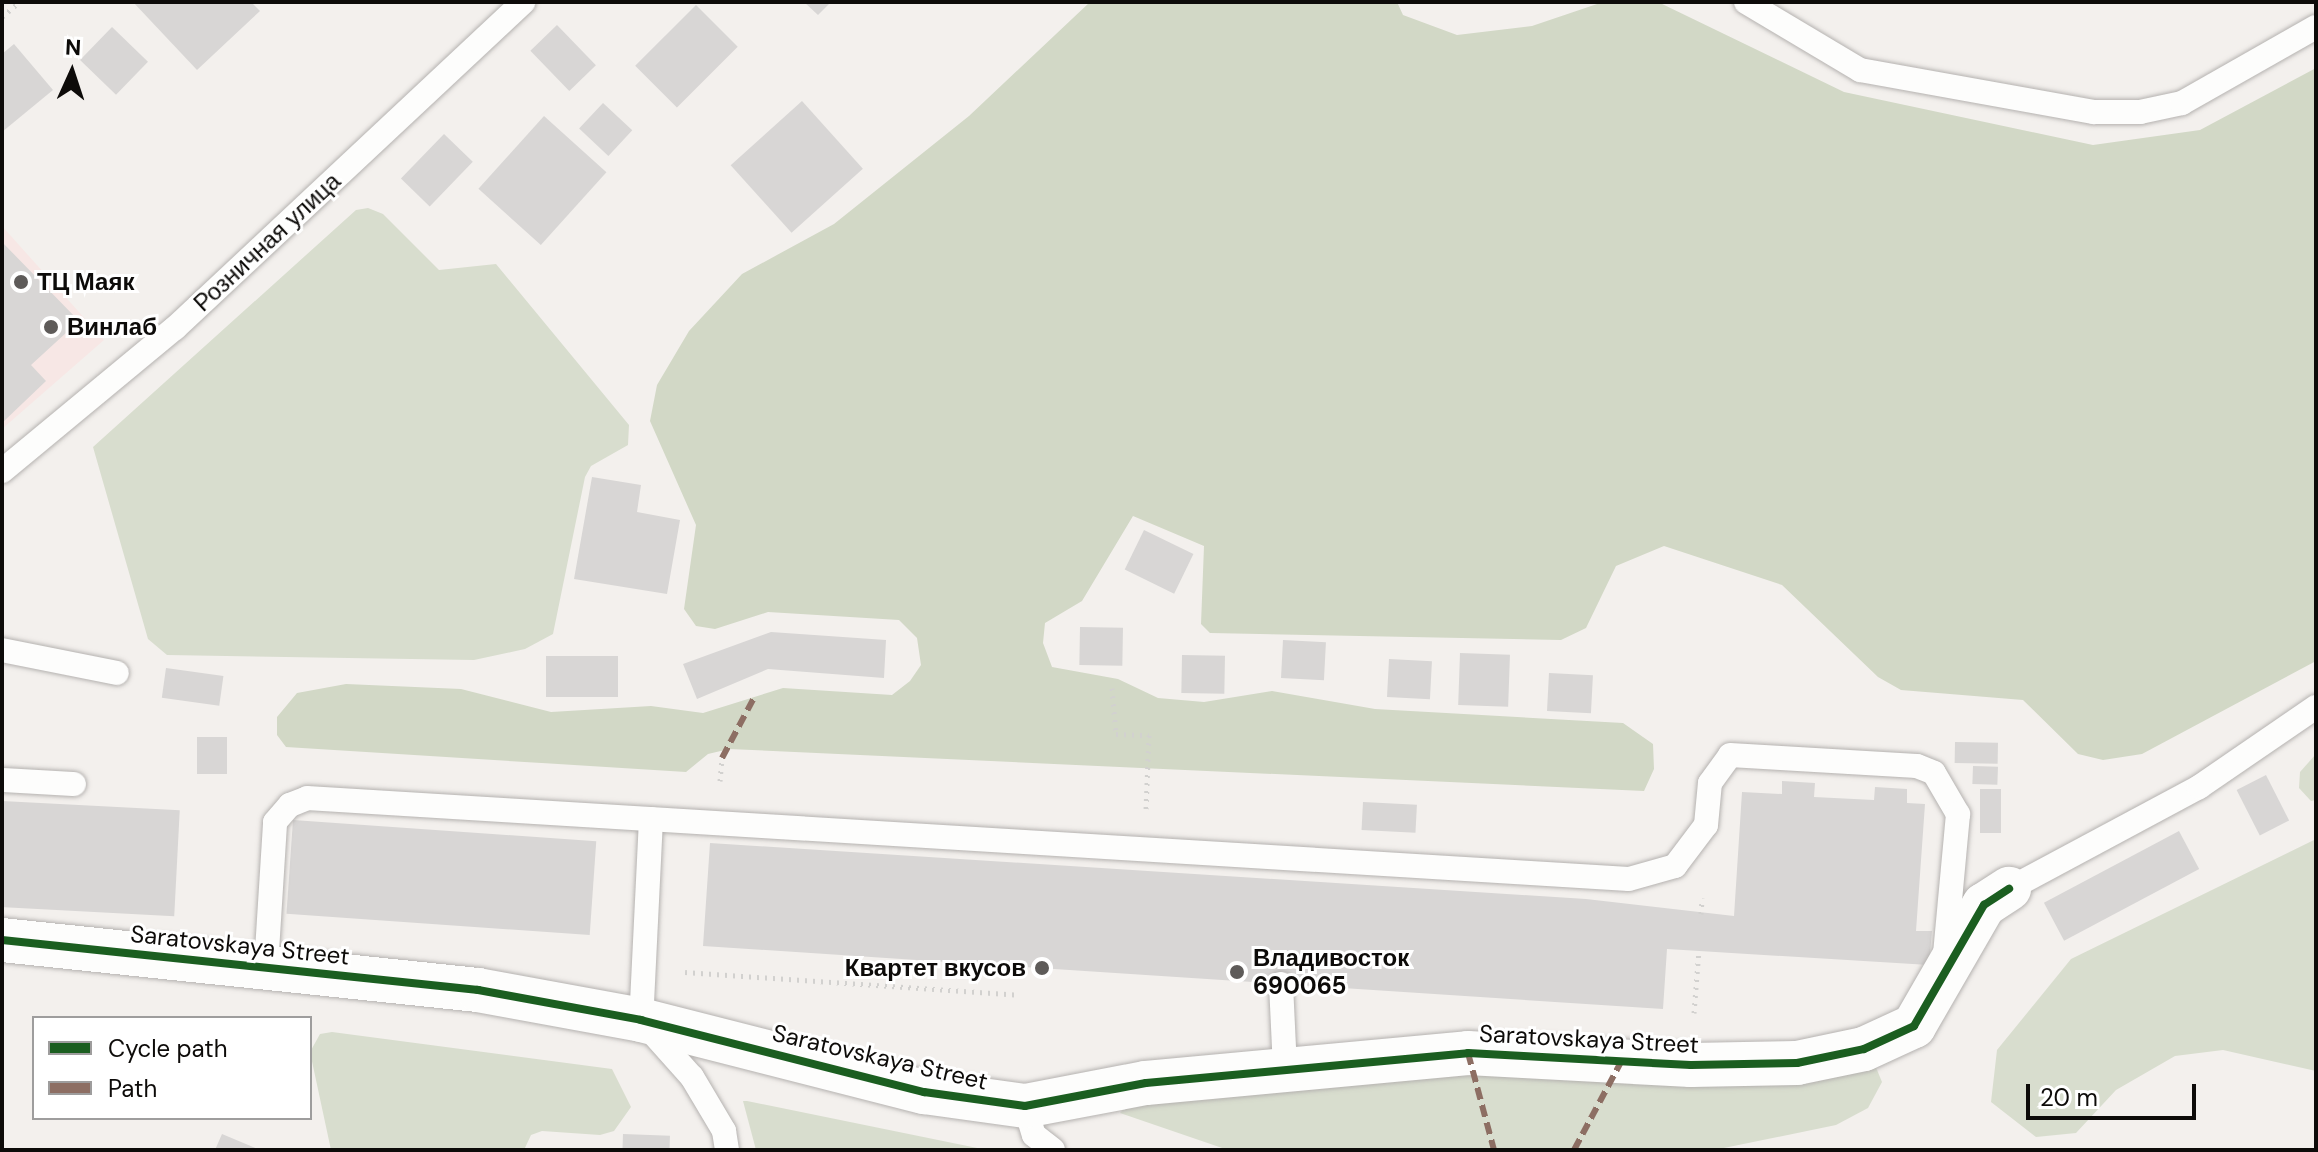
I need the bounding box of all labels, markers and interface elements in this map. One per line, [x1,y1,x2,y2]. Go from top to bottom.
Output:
north arrow [32,32,112,112]
text: N [65,33,82,62]
street label: Розничная улица [188,167,346,317]
place label: ТЦ Маяк [37,268,134,296]
marker: ТЦ Маяк [12,273,30,291]
place label: Винлаб [67,313,157,341]
marker: Винлаб [42,318,60,336]
street label: Saratovskaya Street [129,919,351,971]
place label: Владивосток 690065 [1253,944,1409,1000]
place label: Квартет вкусов [845,954,1026,982]
marker: Квартет вкусов [1033,959,1051,977]
marker: Владивосток 690065 [1228,963,1246,981]
legend [32,1016,312,1120]
street label: Saratovskaya Street [770,1018,990,1096]
street label: Saratovskaya Street [1478,1019,1700,1059]
text: Cycle path [108,1033,227,1064]
scale bar [2030,1068,2200,1118]
text: Path [108,1073,157,1104]
text: 20 m [2040,1082,2098,1113]

